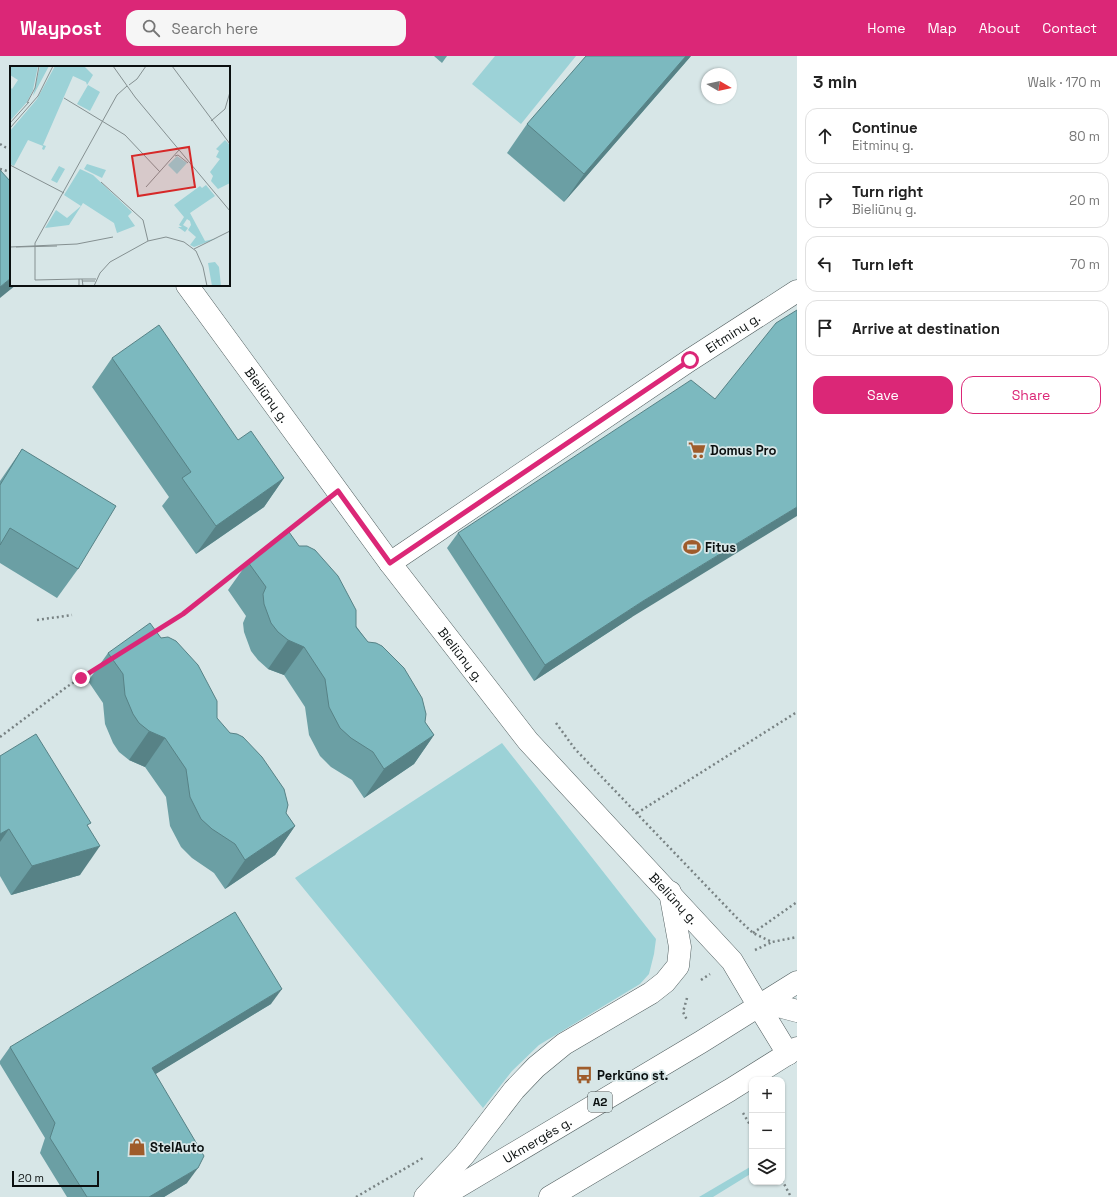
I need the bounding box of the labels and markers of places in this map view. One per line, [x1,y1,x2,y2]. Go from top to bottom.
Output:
supermarket icon: Domus Pro [687,440,707,460]
place label: Domus Pro [710,442,777,459]
sports icon: Fitus [682,537,702,557]
place label: Fitus [705,539,736,556]
bus stop icon: Perkūno st. [574,1065,594,1085]
place label: Perkūno st. [597,1067,669,1084]
shop icon: StelAuto [127,1137,147,1157]
place label: StelAuto [150,1139,204,1156]

